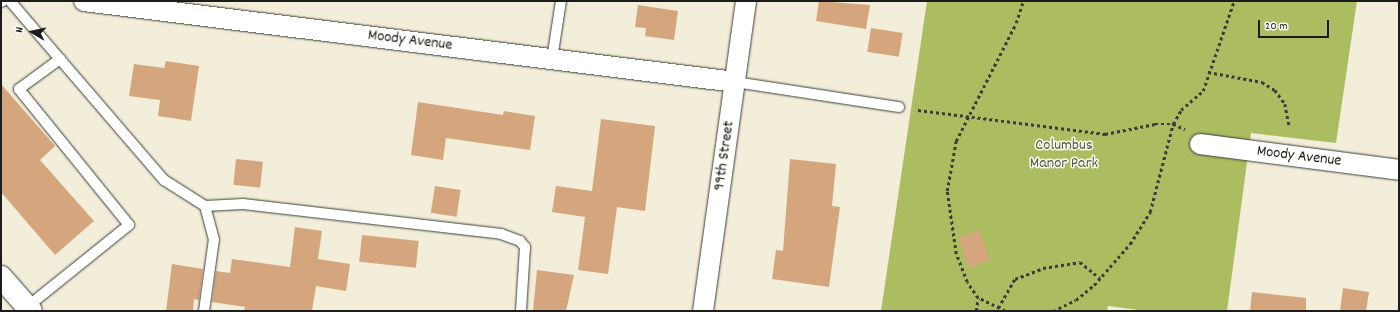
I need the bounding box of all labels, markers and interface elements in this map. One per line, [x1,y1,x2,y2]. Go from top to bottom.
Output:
north arrow [12,12,52,52]
scale bar [1260,12,1331,38]
text: 20 m [1265,18,1288,35]
text: N [12,26,28,34]
street label: Moody Avenue [367,26,453,56]
street label: 99th Street [711,120,739,192]
park label: Columbus Manor Park [1030,136,1098,174]
street label: Moody Avenue [1256,142,1342,172]

